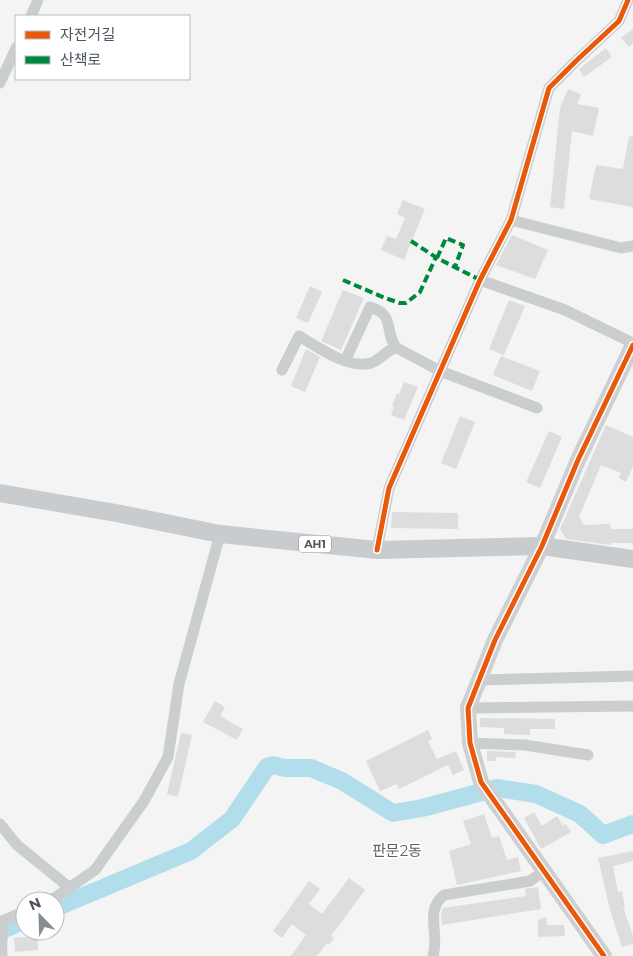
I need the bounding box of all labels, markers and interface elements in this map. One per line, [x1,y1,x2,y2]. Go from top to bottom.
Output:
legend [15,15,190,80]
text: 자전거길 [60,25,115,44]
text: 산책로 [60,50,101,69]
road number: AH1 [299,536,331,552]
district label: 판문2동 [372,841,422,860]
north arrow [15,891,65,941]
text: N [26,894,44,915]

